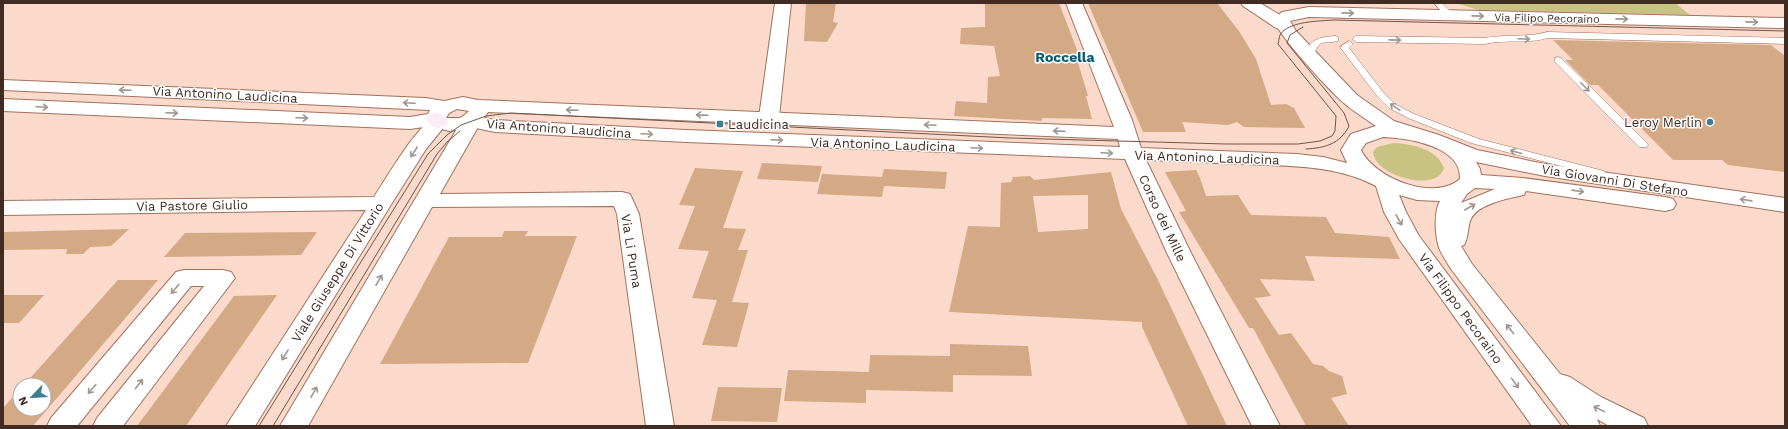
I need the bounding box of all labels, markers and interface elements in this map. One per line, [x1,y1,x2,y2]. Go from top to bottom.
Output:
one-way arrow [1341,9,1354,17]
street label: Via Filipo Pecoraino [1494,11,1600,26]
one-way arrow [1471,12,1484,20]
one-way arrow [1615,15,1628,23]
one-way arrow [1745,18,1758,26]
one-way arrow [1517,35,1530,42]
one-way arrow [1388,36,1401,43]
district label: Roccella [1035,49,1096,65]
one-way arrow [1580,82,1590,92]
street label: Via Antonino Laudicina [152,83,299,106]
one-way arrow [119,86,132,94]
one-way arrow [403,99,416,107]
one-way arrow [35,103,48,110]
one-way arrow [1390,103,1401,111]
one-way arrow [566,106,579,114]
one-way arrow [165,109,178,116]
one-way arrow [696,111,709,119]
one-way arrow [295,114,308,122]
place label: Leroy Merlin [1624,115,1702,130]
street label: Via Antonino Laudicina [486,116,633,141]
place label: Laudicina [728,117,790,132]
marker: Leroy Merlin [1705,117,1715,127]
marker: Laudicina [715,119,725,129]
one-way arrow [924,121,937,129]
one-way arrow [1053,127,1066,135]
one-way arrow [640,131,653,138]
street label: Via Antonino Laudicina [810,134,957,155]
one-way arrow [770,136,783,143]
one-way arrow [970,144,983,151]
one-way arrow [409,146,417,158]
street label: Via Antonino Laudicina [1134,147,1281,168]
one-way arrow [1510,147,1523,155]
one-way arrow [1100,150,1113,157]
street label: Via Giovanni Di Stefano [1540,161,1690,200]
street label: Corso dei Mille [1136,172,1189,264]
one-way arrow [1571,187,1584,195]
one-way arrow [1740,196,1753,204]
street label: Via Pastore Giulio [136,197,248,214]
street label: Viale Giuseppe Di Vittorio [288,200,387,345]
one-way arrow [1464,203,1476,211]
street label: Via Li Puma [618,213,645,290]
one-way arrow [1396,214,1404,226]
street label: Via Filippo Pecoraino [1415,250,1506,367]
one-way arrow [376,274,384,286]
one-way arrow [171,284,180,295]
one-way arrow [1506,324,1514,335]
one-way arrow [281,349,289,360]
north arrow [12,377,52,417]
one-way arrow [1511,377,1520,388]
one-way arrow [135,379,144,390]
one-way arrow [87,384,96,394]
one-way arrow [310,386,318,398]
text: N [16,395,31,407]
one-way arrow [1594,405,1606,412]

